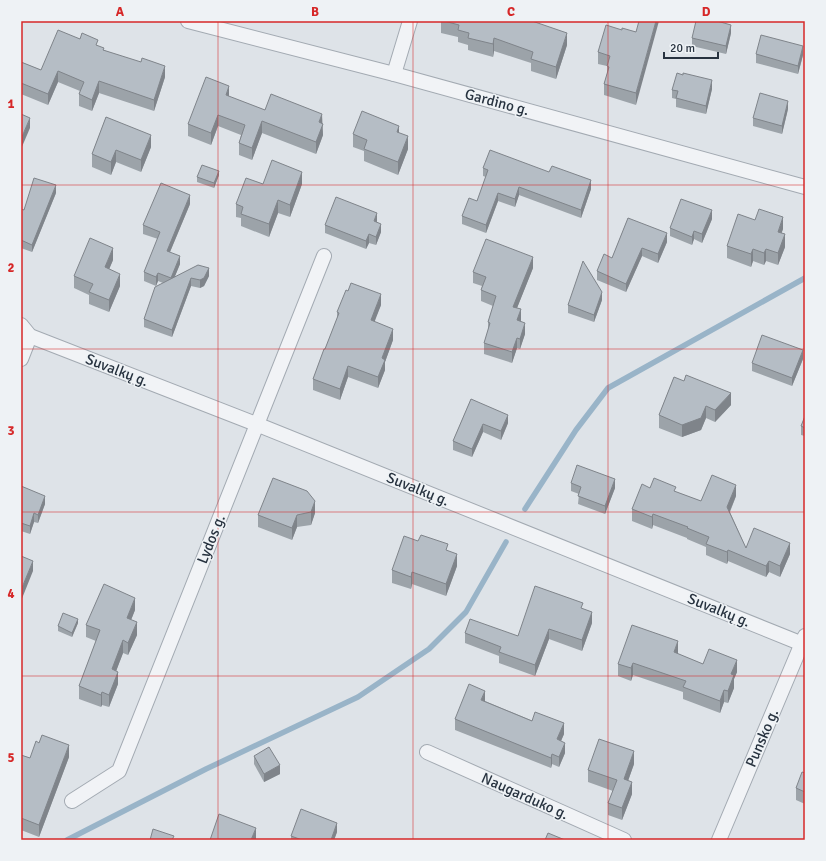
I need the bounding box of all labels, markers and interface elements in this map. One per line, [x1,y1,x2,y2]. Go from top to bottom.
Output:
text: A [116,4,125,20]
text: B [311,4,319,20]
text: C [507,4,515,20]
text: D [702,4,711,20]
scale bar [664,34,718,60]
text: 20 m [670,41,695,56]
street label: Gardino g. [463,85,531,119]
text: 1 [7,96,15,112]
text: 2 [7,260,15,276]
street label: Suvalkų g. [83,350,151,390]
text: 3 [7,423,15,439]
street label: Suvalkų g. [384,468,452,510]
street label: Lydos g. [193,512,229,566]
text: 4 [7,586,15,602]
street label: Suvalkų g. [685,589,753,631]
street label: Punsko g. [742,706,782,770]
text: 5 [7,750,15,766]
street label: Naugarduko g. [479,769,571,823]

